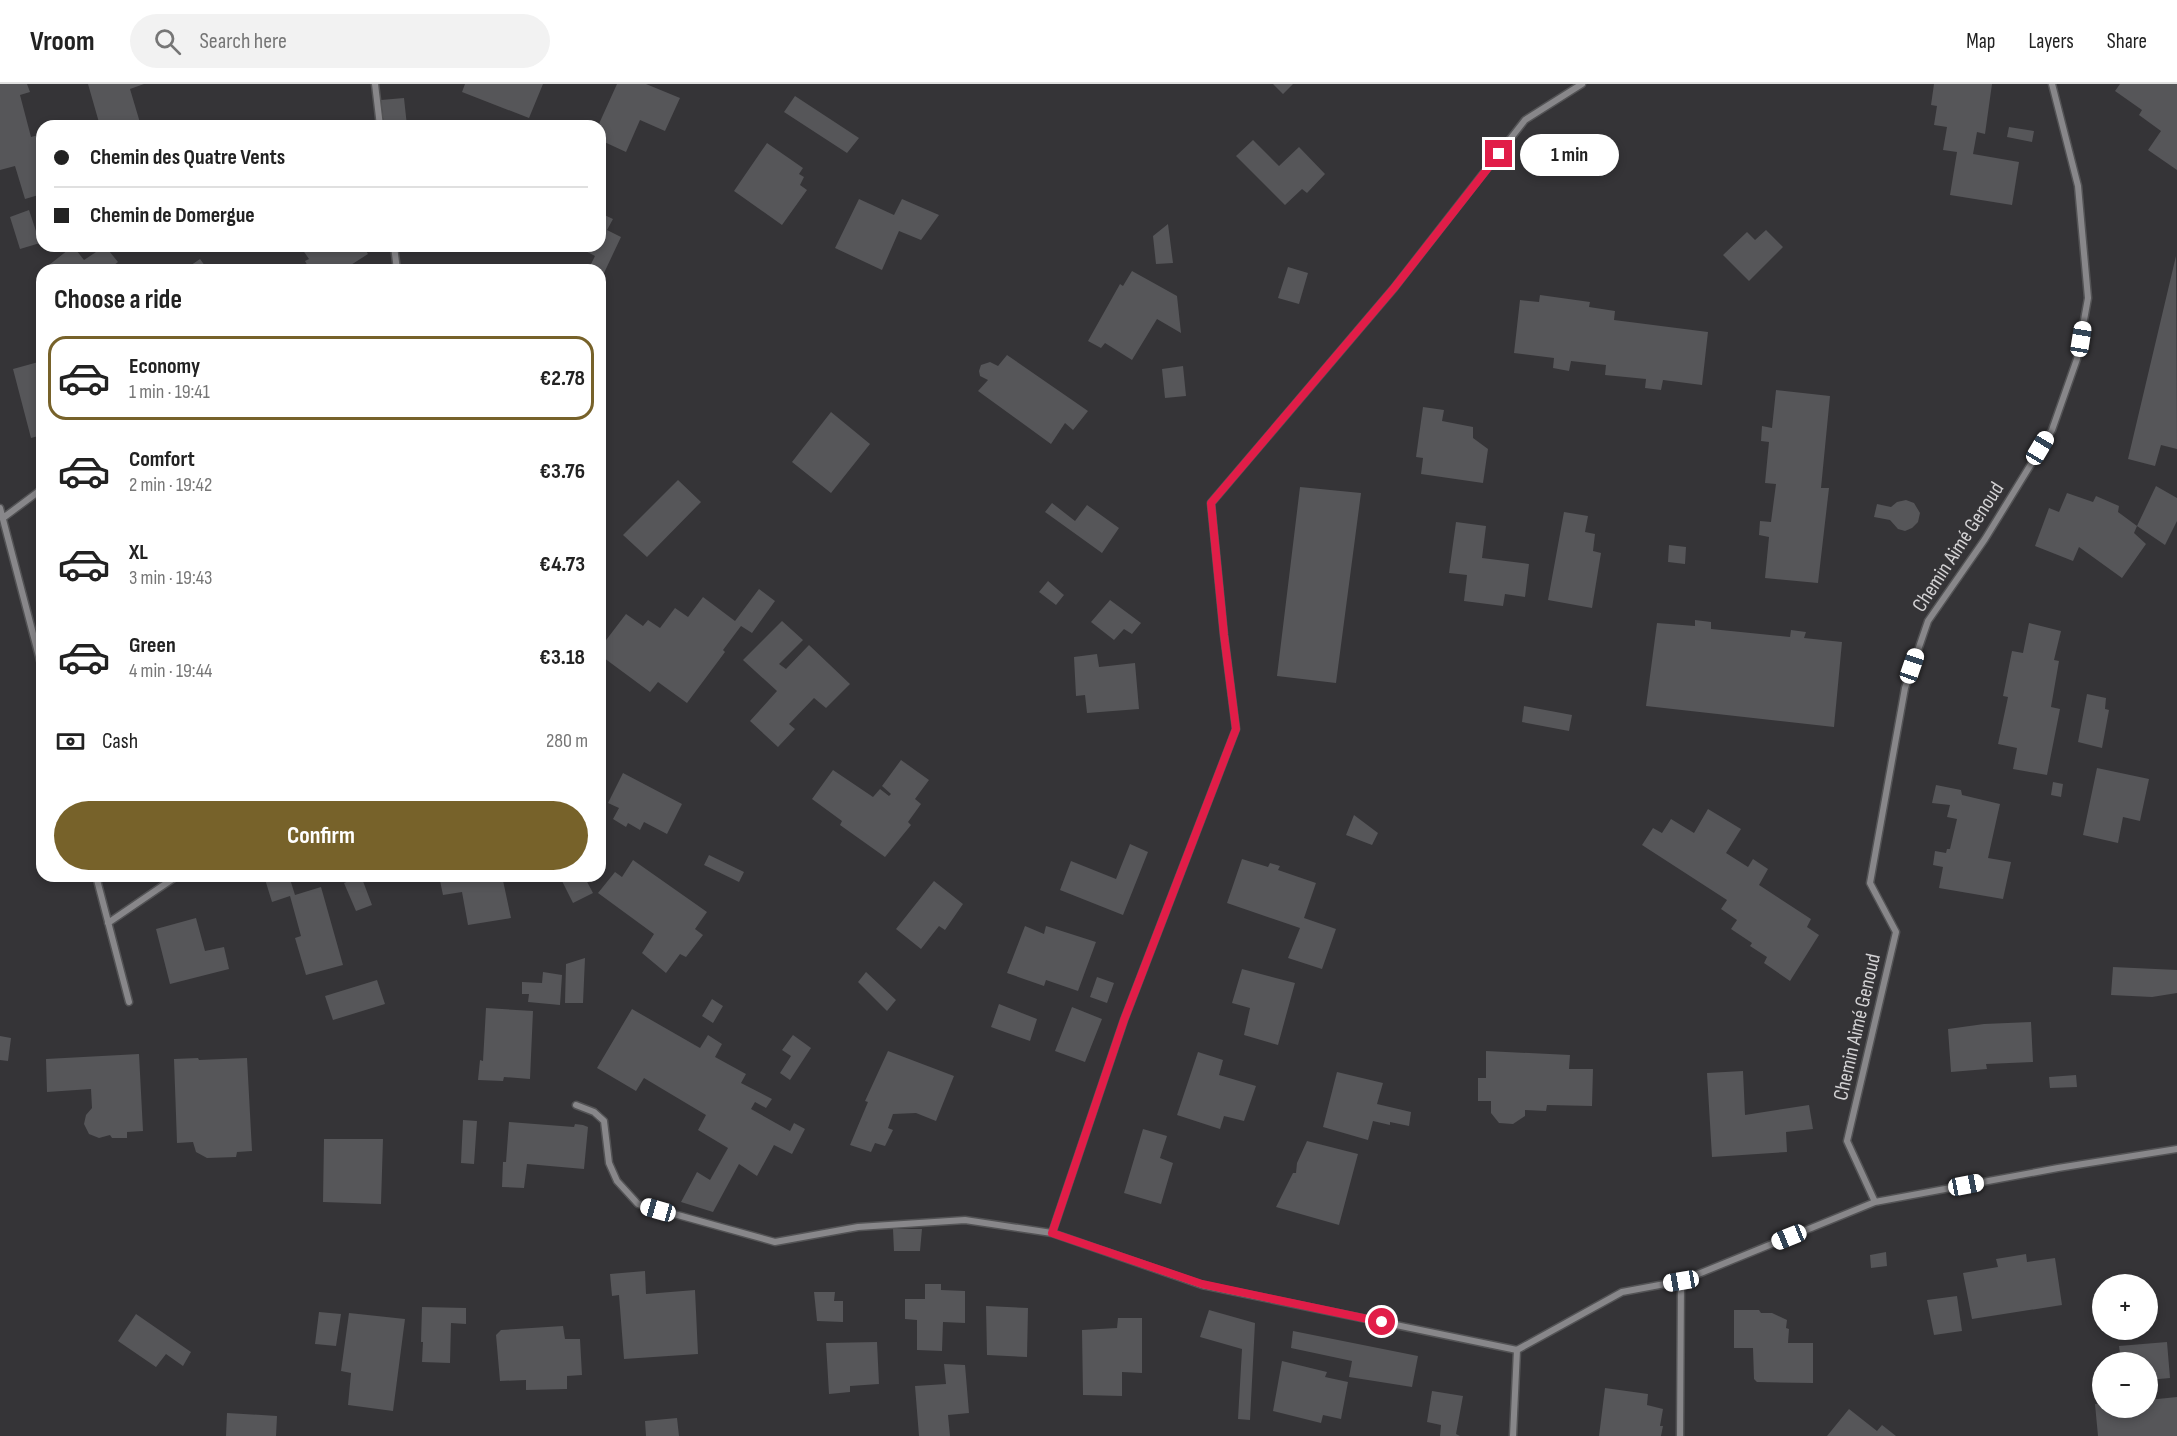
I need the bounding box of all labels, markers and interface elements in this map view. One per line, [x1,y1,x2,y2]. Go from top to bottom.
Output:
search box [130,14,550,68]
text: Vroom [30,25,94,58]
icon: search [151,25,184,58]
text: Search here [199,28,287,55]
text: Map [1966,29,1995,54]
text: Layers [2028,29,2074,54]
text: Share [2107,29,2147,54]
callout: 1 min [1520,133,1619,175]
route end [1485,140,1512,167]
text: 1 min [1551,143,1588,167]
text: Chemin des Quatre Vents [90,144,285,171]
text: Chemin de Domergue [90,202,255,229]
text: Choose a ride [54,284,182,316]
car [2069,320,2093,358]
icon: car [57,351,111,405]
text: Economy [129,353,200,380]
text: €2.78 [540,365,585,392]
text: 1 min · 19:41 [129,380,210,404]
car [2023,428,2057,468]
icon: car [57,444,111,498]
text: Comfort [129,446,195,473]
text: €3.76 [539,458,585,485]
text: 2 min · 19:42 [129,473,212,497]
street label: Chemin Aimé Genoud [1907,477,2009,617]
icon: car [57,537,111,591]
text: XL [129,539,148,566]
text: €4.73 [539,551,585,578]
text: 3 min · 19:43 [129,566,212,590]
icon: car [57,630,111,684]
text: Green [129,632,176,659]
text: €3.18 [539,644,585,671]
car [1898,646,1926,686]
text: 4 min · 19:44 [129,659,212,683]
icon: cash [54,725,87,758]
text: Cash [102,728,138,755]
text: 280 m [546,729,588,753]
button: Confirm [54,801,588,870]
street label: Chemin Aimé Genoud [1828,951,1886,1103]
car [1947,1173,1985,1197]
car [638,1196,678,1224]
car [1769,1222,1809,1252]
car [1662,1269,1700,1293]
map controls [2092,1274,2158,1418]
button: + [2092,1274,2158,1340]
route start [1368,1308,1395,1335]
button: − [2092,1352,2158,1418]

